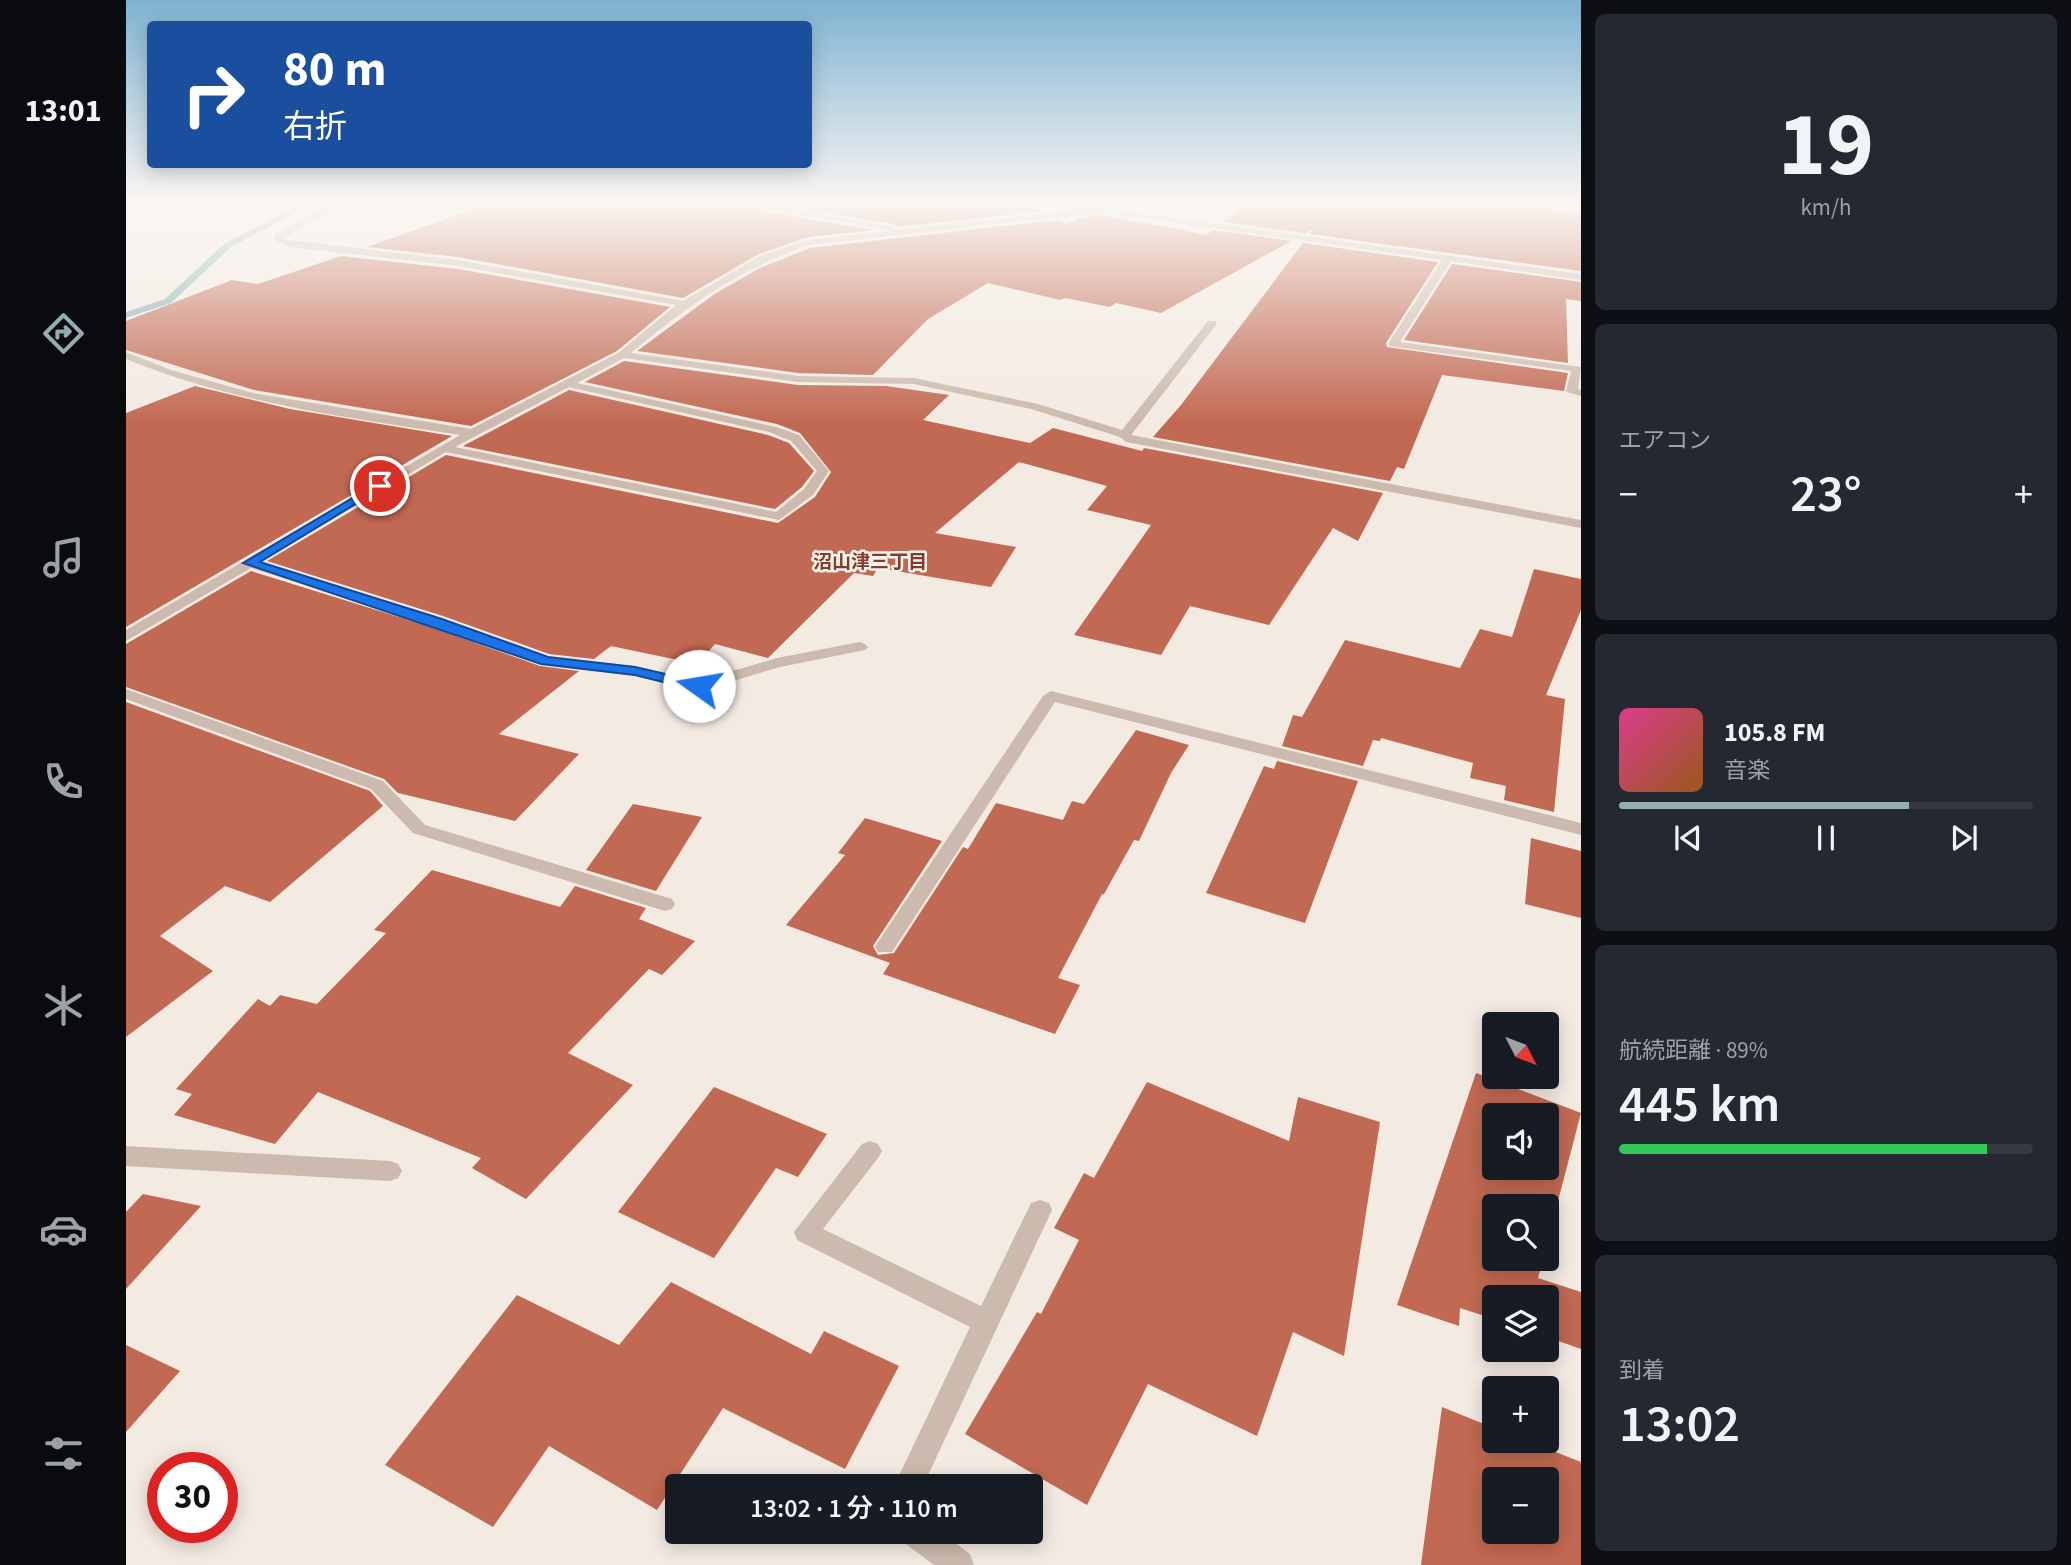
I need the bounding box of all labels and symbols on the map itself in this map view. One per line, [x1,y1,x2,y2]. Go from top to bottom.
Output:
pin [350,456,410,516]
district label: 沼山津三丁目 [813,549,927,576]
position arrow [662,649,736,723]
north arrow [1482,1012,1559,1088]
speed limit sign: 30 [147,1452,238,1543]

